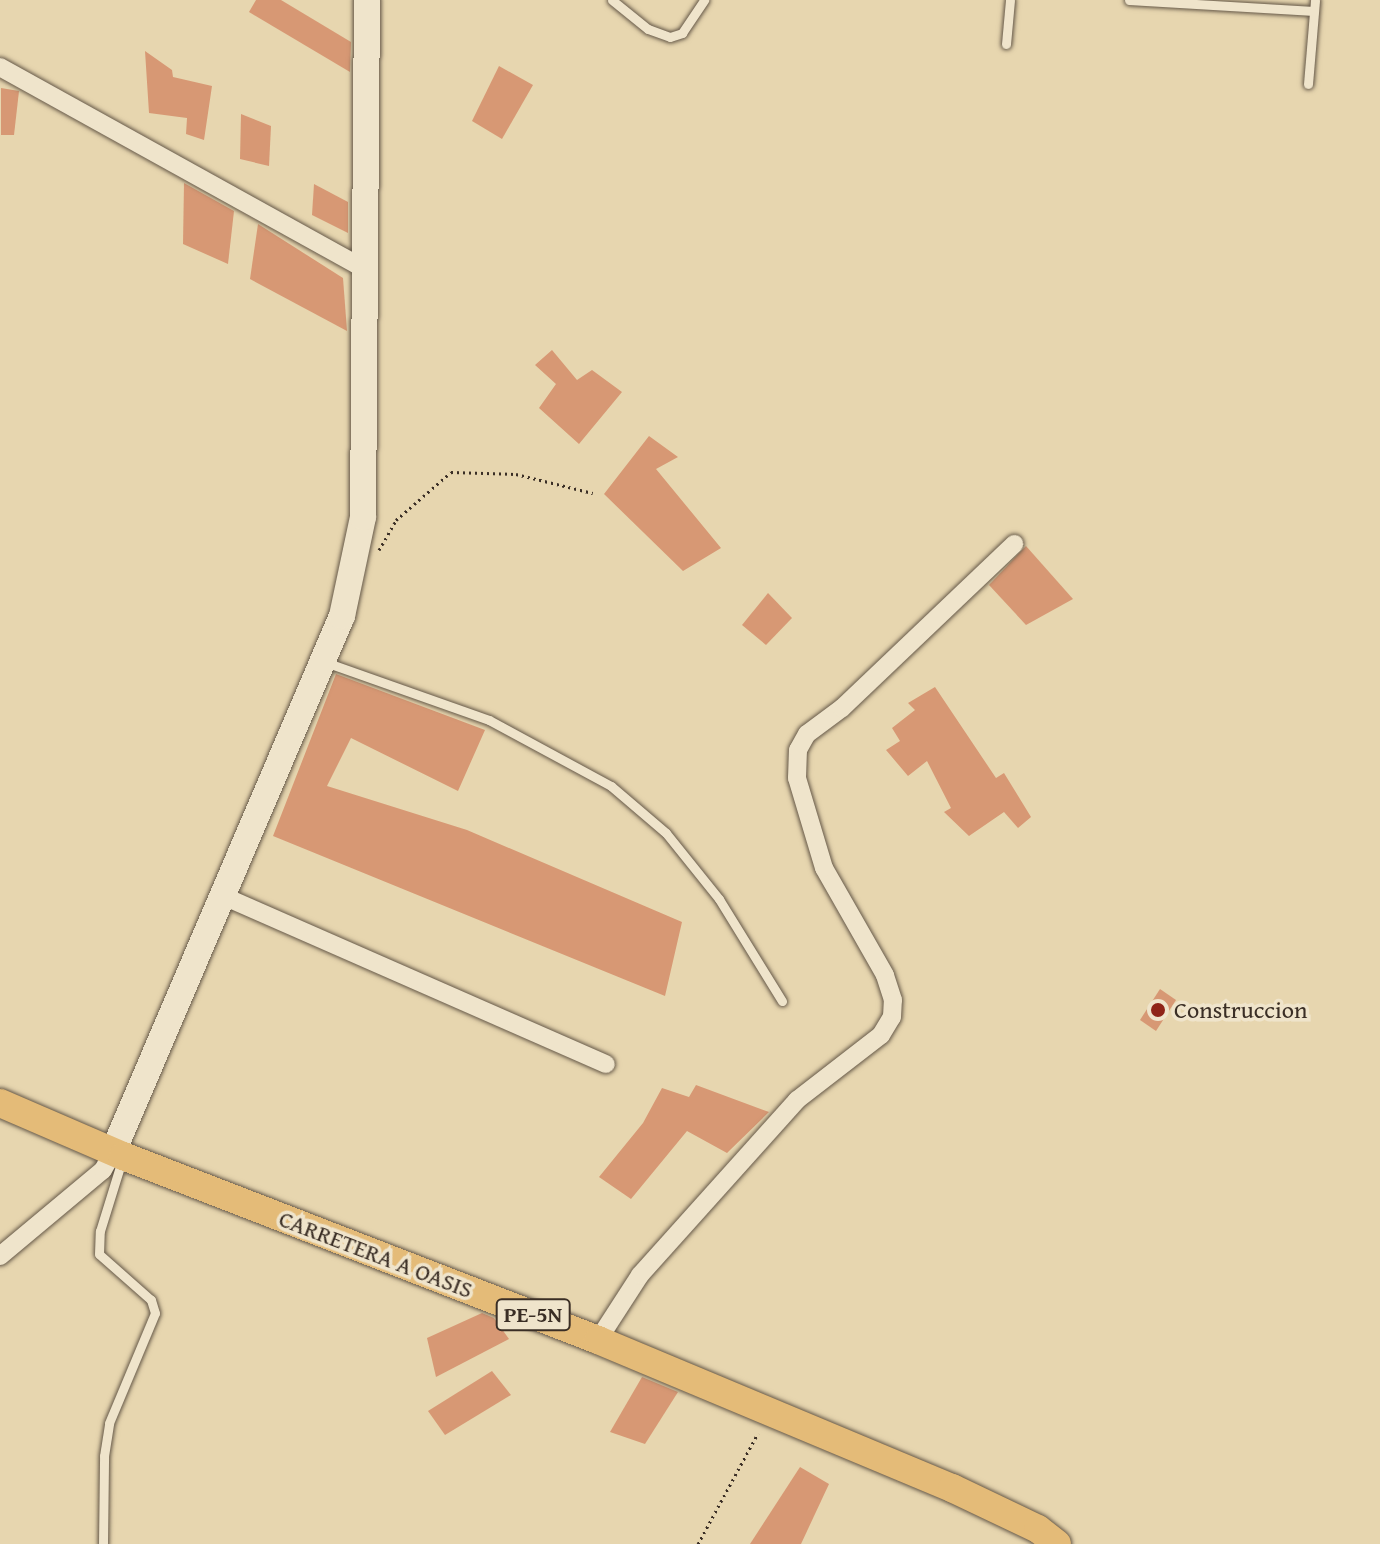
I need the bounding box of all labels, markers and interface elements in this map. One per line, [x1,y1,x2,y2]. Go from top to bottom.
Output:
place label: Construccion [1174,996,1307,1024]
marker: Construccion [1149,1001,1167,1019]
street label: CARRETERA A OASIS [275,1204,477,1304]
road number: PE-5N [495,1297,571,1333]

